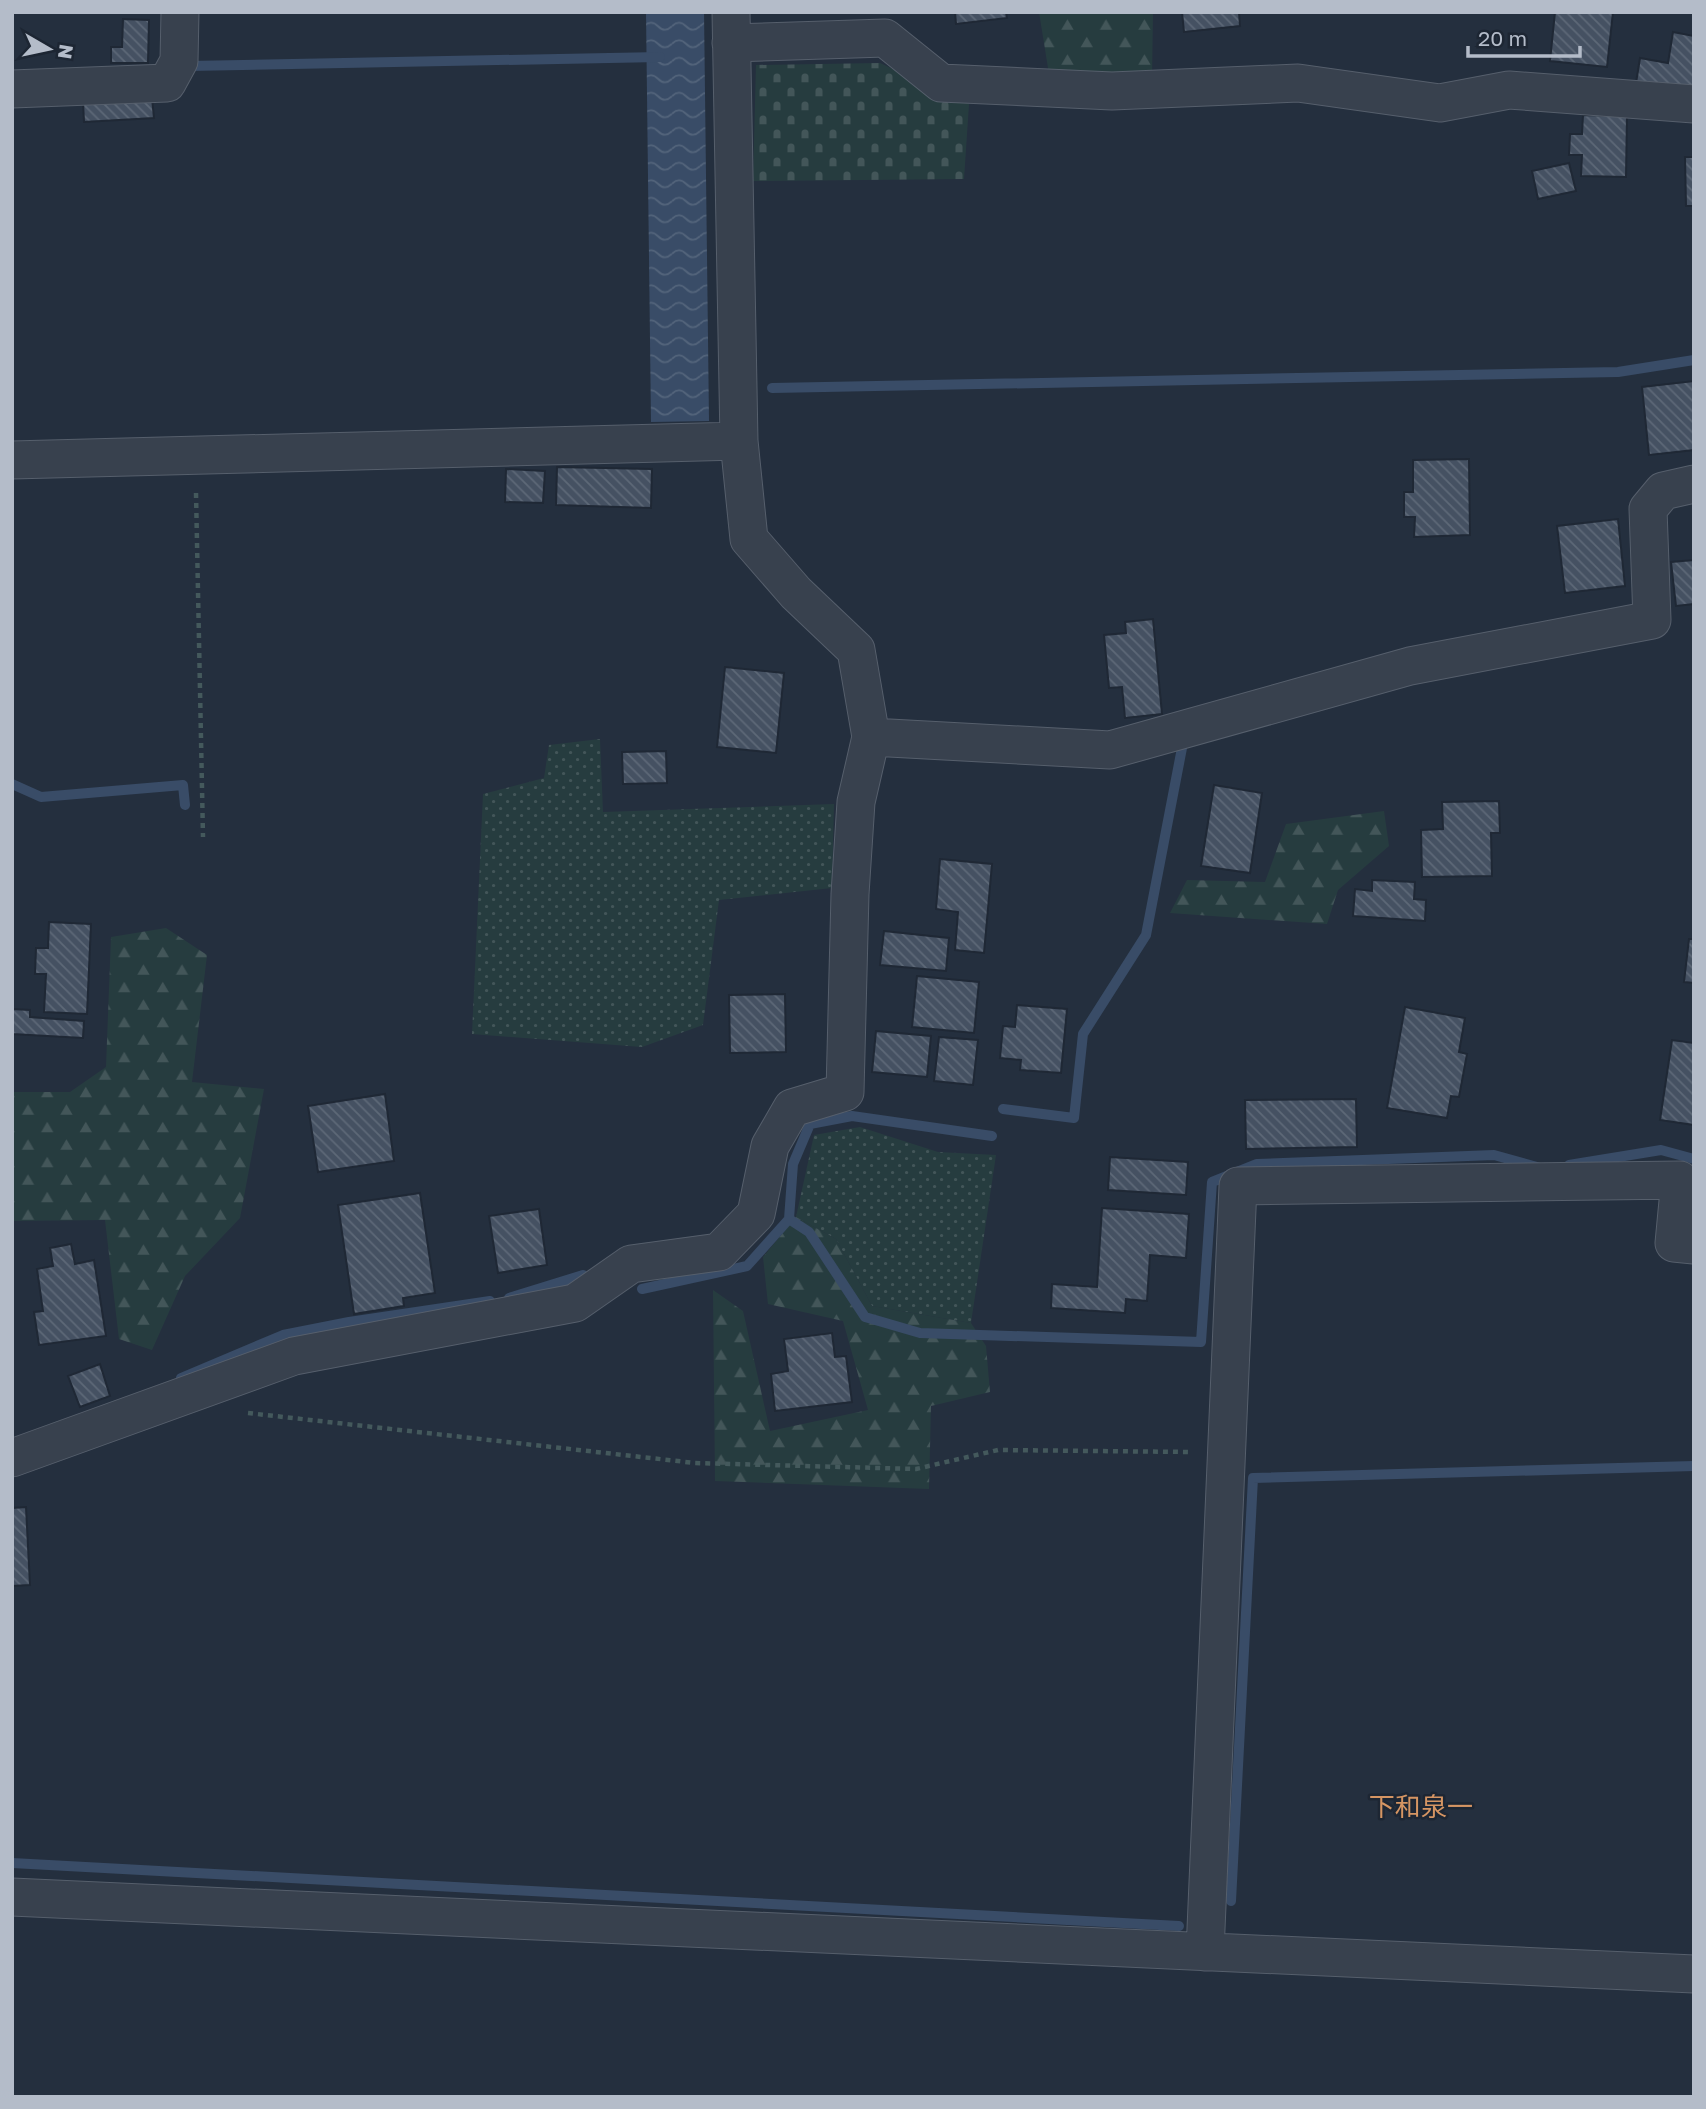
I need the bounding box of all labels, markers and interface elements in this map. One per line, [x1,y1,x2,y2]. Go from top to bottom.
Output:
north arrow [14,14,84,84]
scale bar [1468,14,1580,58]
text: 20 m [1478,25,1527,51]
text: N [54,43,79,61]
district label: 下和泉一 [1369,1791,1473,1822]

